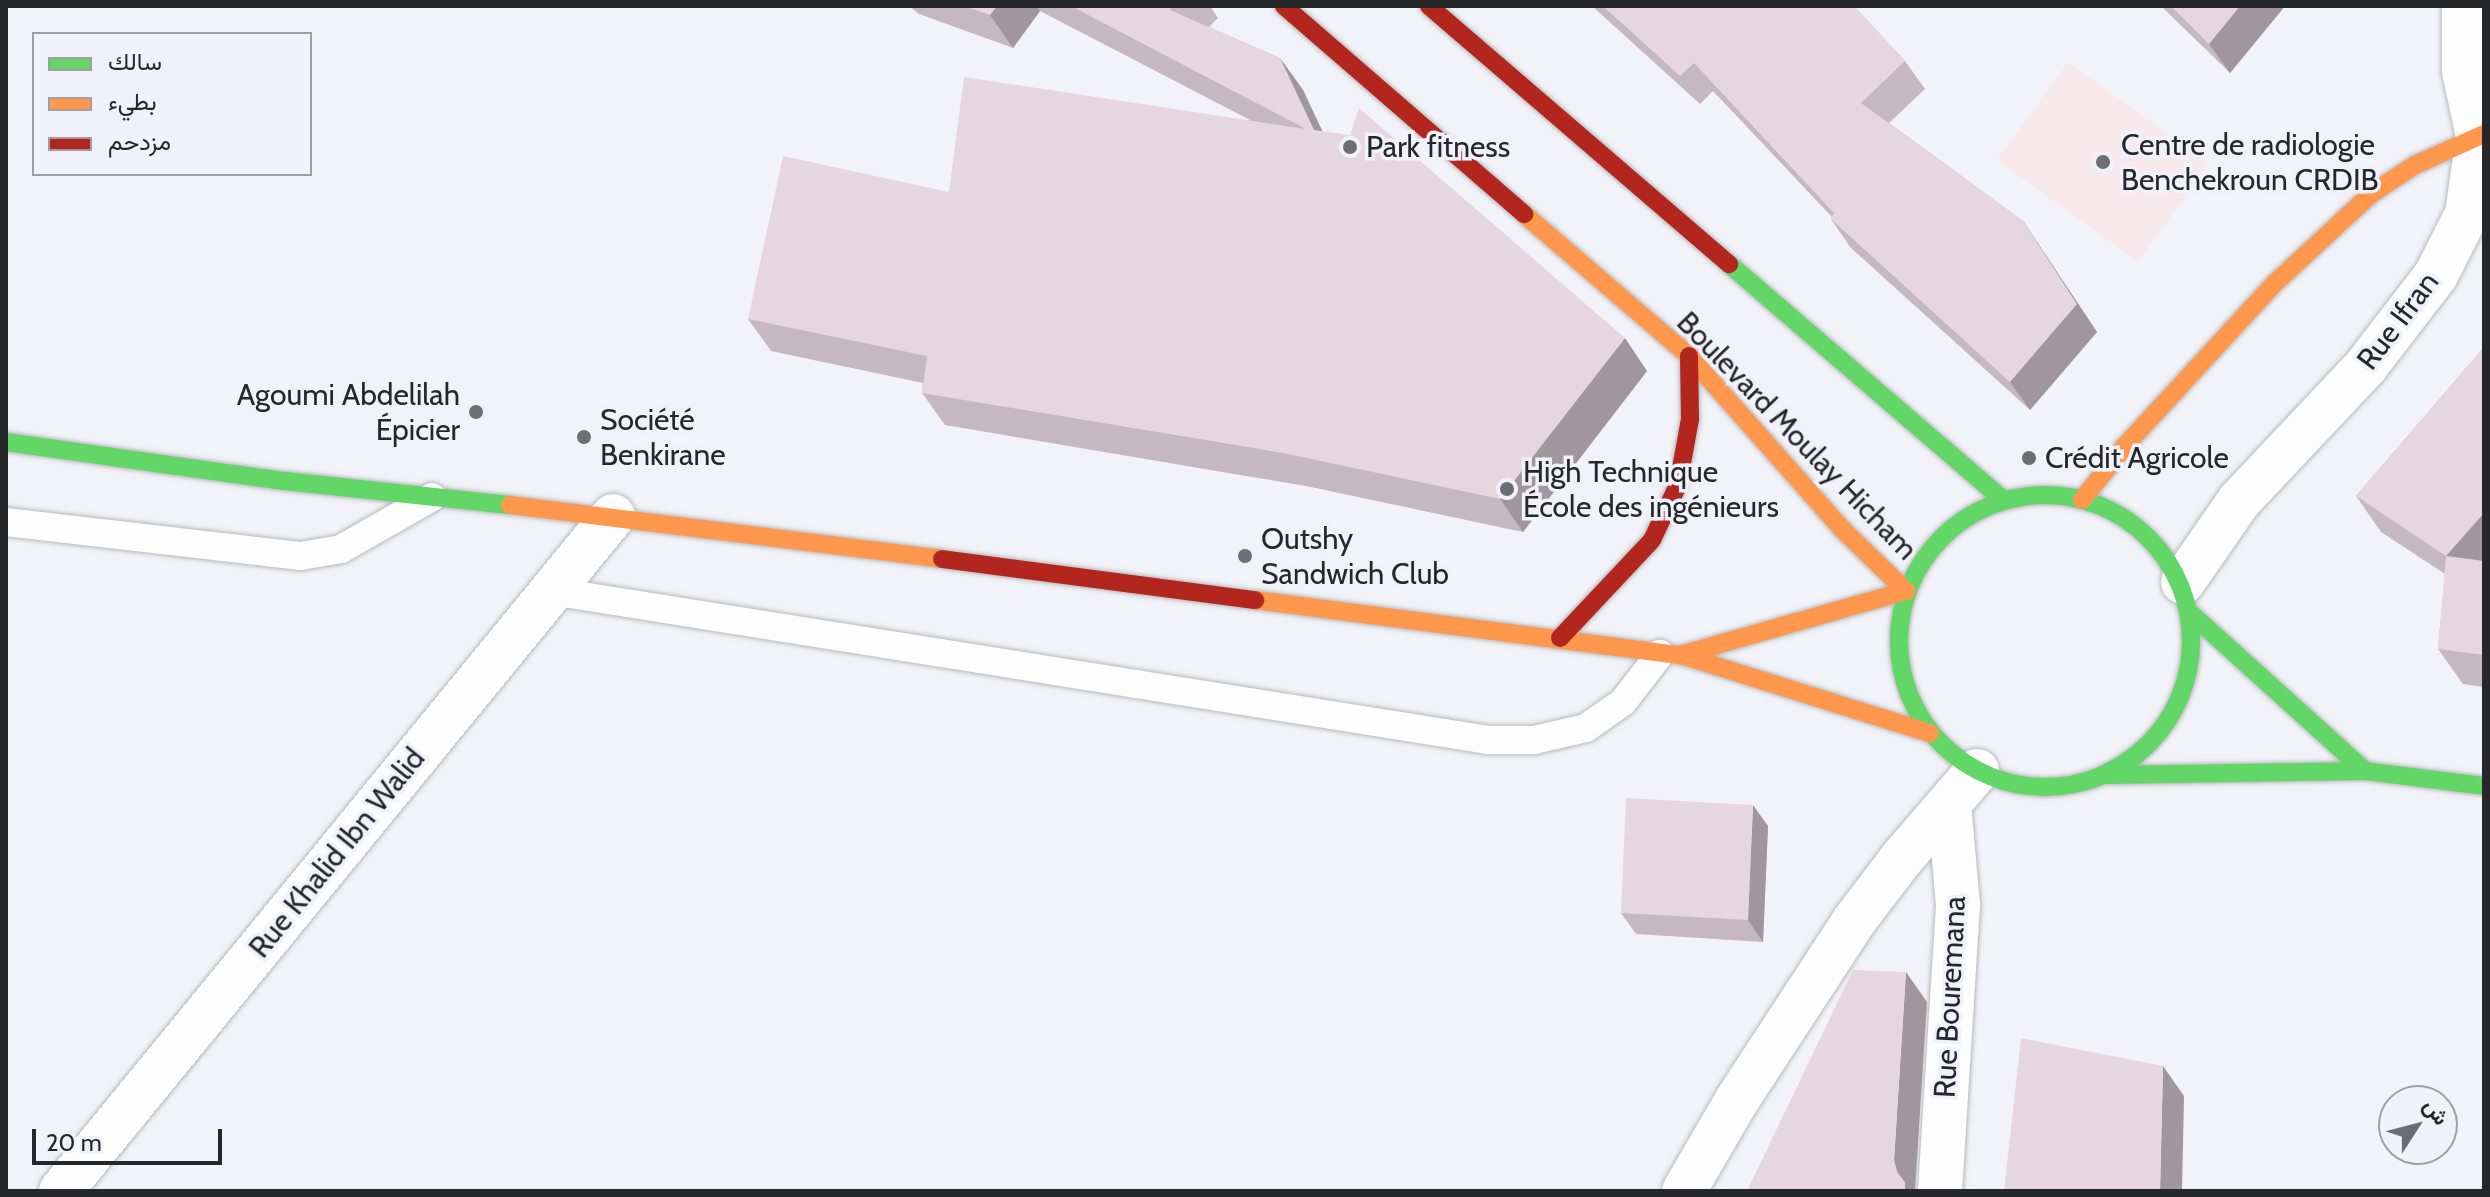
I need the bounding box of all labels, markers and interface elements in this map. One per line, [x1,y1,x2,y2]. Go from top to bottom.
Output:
legend [32,32,312,176]
text: سالك [108,47,162,76]
text: بطيء [108,87,157,116]
text: مزدحم [108,127,171,156]
place label: Centre de radiologie Benchekroun CRDIB [2121,127,2378,198]
place label: Park fitness [1366,129,1510,165]
marker: Park fitness [1341,138,1359,156]
marker: Centre de radiologie Benchekroun CRDIB [2092,151,2114,173]
street label: Rue Ifran [2350,265,2446,377]
street label: Boulevard Moulay Hicham [1669,305,1925,567]
place label: Agoumi Abdelilah Épicier [237,377,460,448]
place label: Société Benkirane [600,402,726,472]
marker: Agoumi Abdelilah Épicier [467,403,485,421]
marker: Société Benkirane [575,428,593,446]
place label: Crédit Agricole [2045,440,2229,476]
marker: Crédit Agricole [2020,449,2038,467]
place label: High Technique École des ingénieurs [1523,454,1779,524]
marker: High Technique École des ingénieurs [1498,480,1516,498]
place label: Outshy Sandwich Club [1261,521,1449,592]
marker: Outshy Sandwich Club [1236,547,1254,565]
street label: Rue Khalid Ibn Walid [241,741,433,965]
street label: Rue Bouremana [1927,895,1973,1099]
north arrow [2378,1085,2458,1165]
text: ش [2418,1093,2455,1130]
scale bar [36,1113,226,1163]
text: 20 m [46,1128,102,1157]

